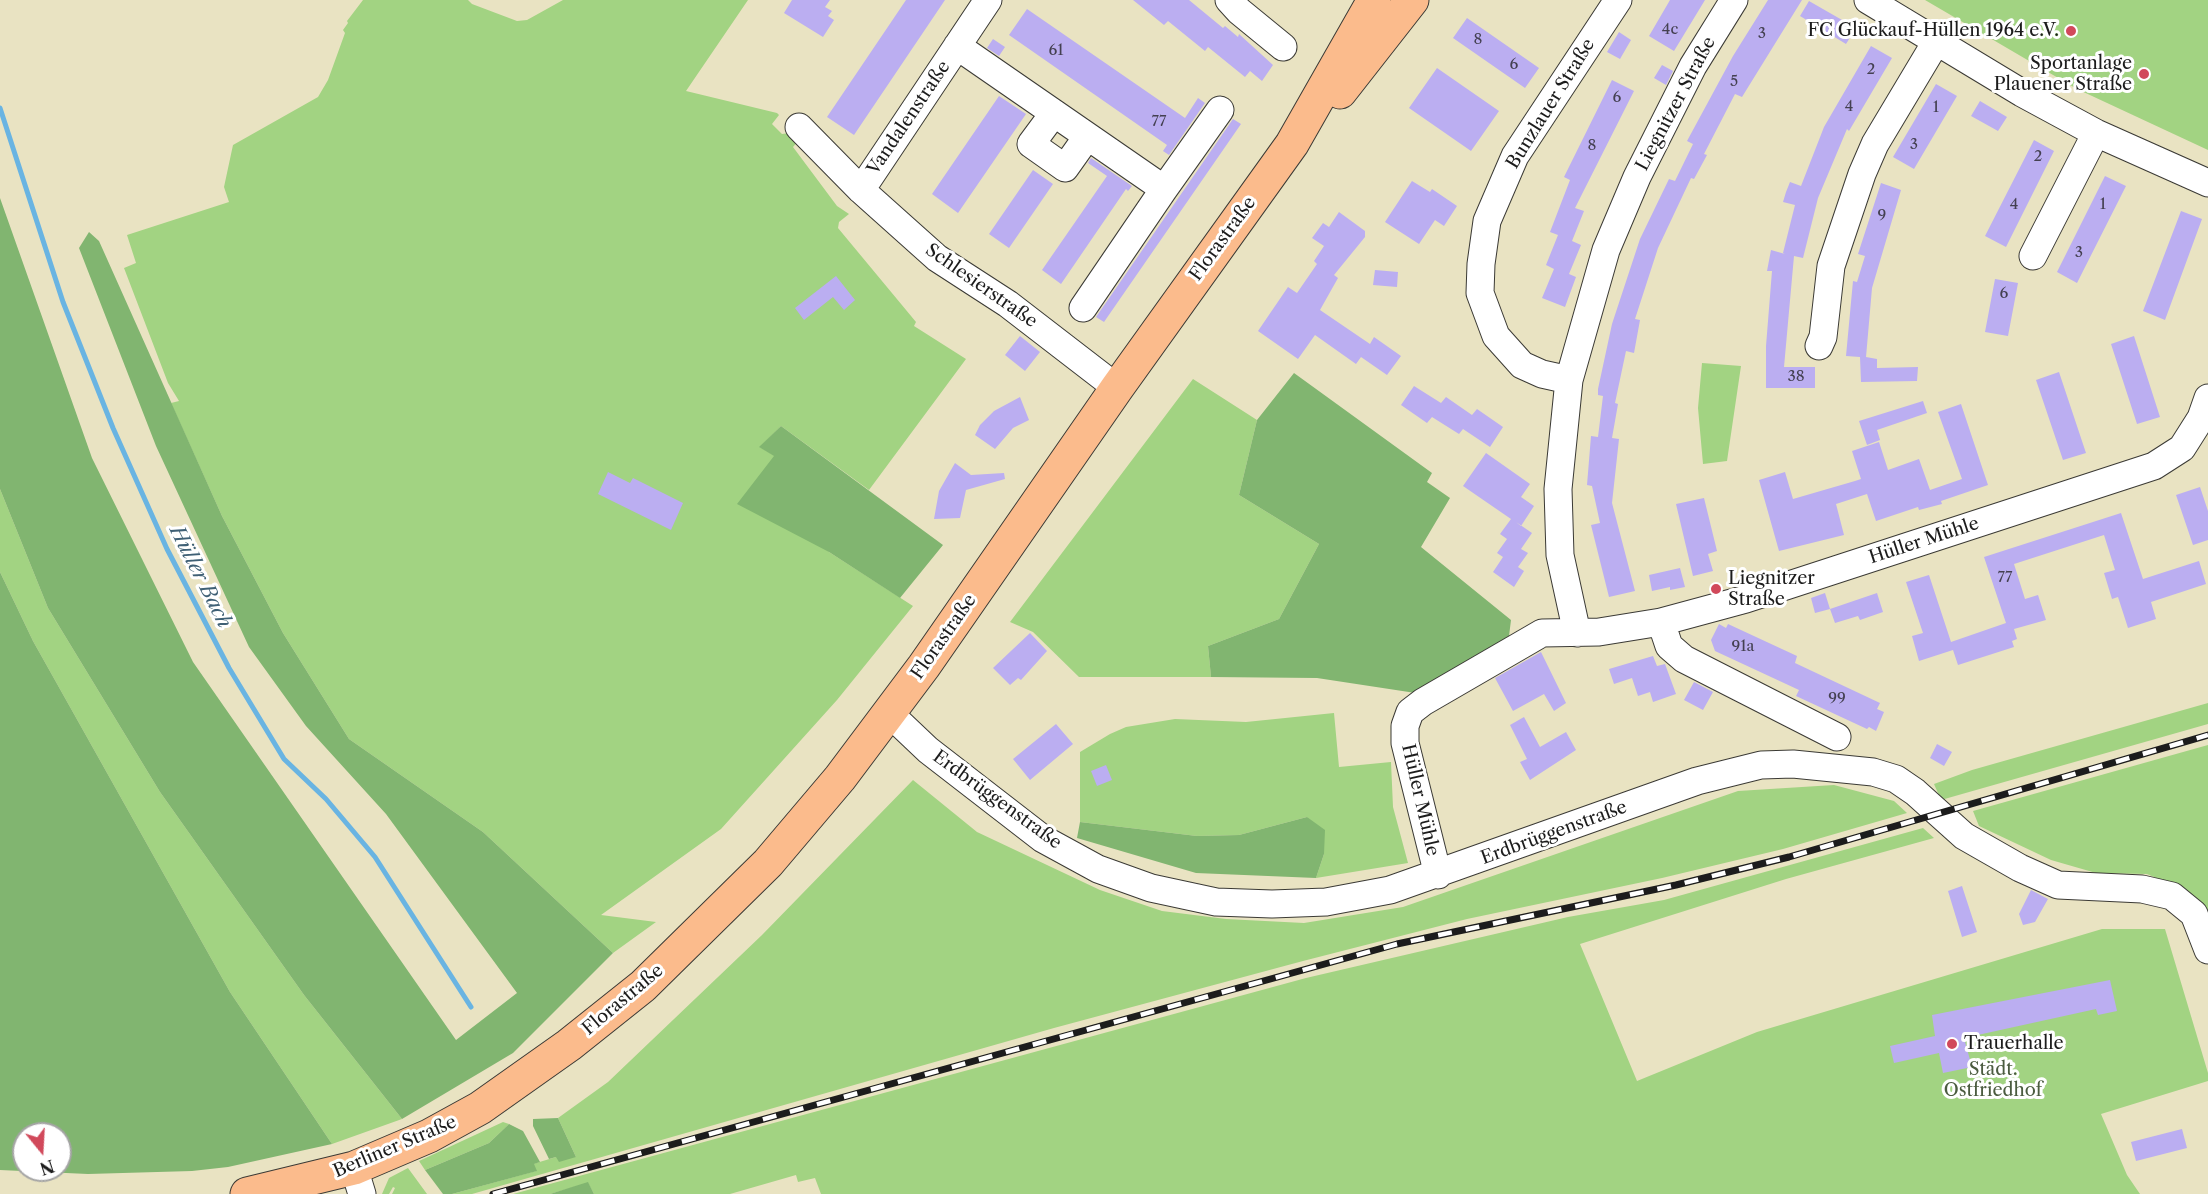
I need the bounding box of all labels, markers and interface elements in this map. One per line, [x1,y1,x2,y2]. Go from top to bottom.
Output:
place label: FC Glückauf-Hüllen 1964 e.V. [1807,20,2059,42]
house number: 4c [1662,21,1678,39]
marker: FC Glückauf-Hüllen 1964 e.V. [2064,24,2078,38]
house number: 3 [1758,25,1766,43]
house number: 8 [1474,31,1482,49]
street label: Liegnitzer Straße [1632,33,1720,175]
street label: Bunzlauer Straße [1502,35,1600,173]
house number: 61 [1048,42,1064,60]
place label: Sportanlage Plauener Straße [1994,53,2132,96]
house number: 6 [1510,56,1518,74]
street label: Vandalenstraße [863,57,955,179]
house number: 2 [1867,61,1875,79]
marker: Sportanlage Plauener Straße [2137,67,2151,81]
house number: 5 [1730,73,1738,91]
house number: 6 [1613,89,1621,107]
house number: 4 [1845,98,1853,116]
house number: 1 [1933,99,1939,117]
house number: 77 [1152,113,1166,131]
house number: 3 [1910,136,1918,154]
house number: 8 [1588,137,1596,155]
house number: 2 [2034,148,2042,166]
street label: Florastraße [1185,193,1261,285]
house number: 4 [2010,196,2018,214]
house number: 1 [2100,196,2106,214]
house number: 9 [1878,207,1886,225]
street label: Schlesierstraße [921,239,1041,333]
house number: 3 [2075,244,2083,262]
house number: 6 [2000,285,2008,303]
house number: 38 [1787,368,1805,386]
street label: Hüller Mühle [1866,513,1982,569]
water label: Hüller Bach [164,522,236,632]
place label: Liegnitzer Straße [1728,568,1815,610]
house number: 77 [1998,569,2012,587]
marker: Liegnitzer Straße [1709,582,1723,596]
street label: Florastraße [907,590,981,684]
house number: 91a [1731,638,1755,656]
house number: 99 [1828,690,1846,708]
street label: Hüller Mühle [1397,742,1443,858]
street label: Erdbrüggenstraße [928,746,1066,854]
street label: Erdbrüggenstraße [1478,797,1630,869]
street label: Florastraße [578,960,668,1040]
place label: Trauerhalle [1964,1033,2064,1055]
marker: Trauerhalle [1945,1037,1959,1051]
park label: Städt. Ostfriedhof [1944,1059,2042,1102]
street label: Berliner Straße [330,1111,460,1183]
north arrow [12,1122,72,1182]
text: N [37,1156,57,1179]

